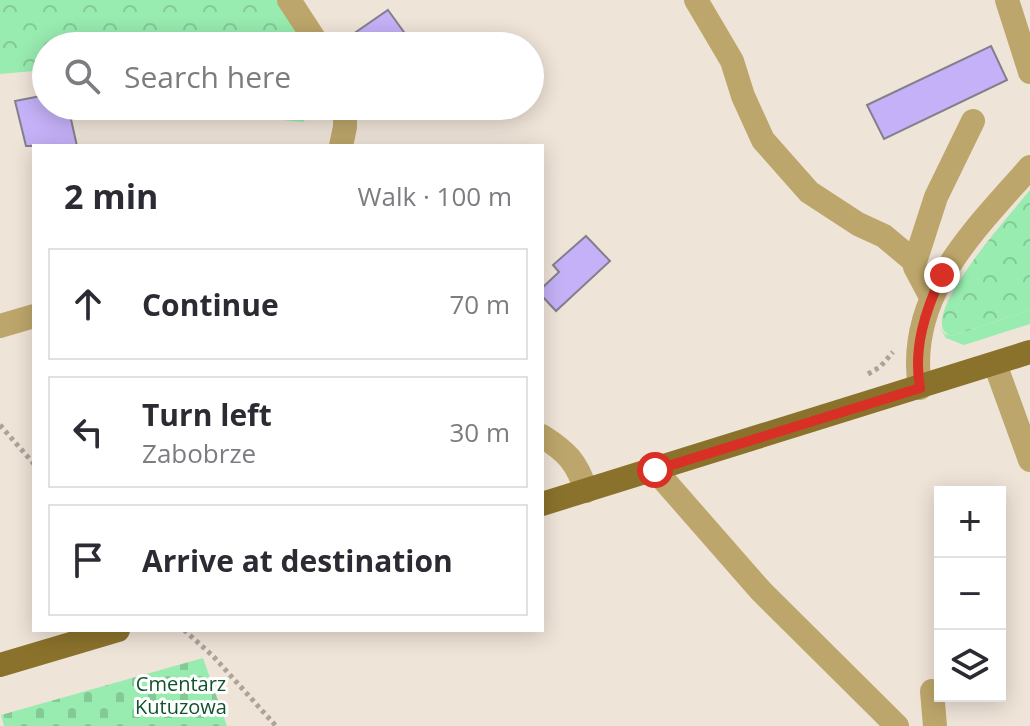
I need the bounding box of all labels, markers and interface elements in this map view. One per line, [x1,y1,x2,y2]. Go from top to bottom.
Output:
search box [32,32,544,120]
icon: search [60,54,104,98]
text: Search here [124,56,291,97]
text: 2 min [64,173,158,219]
text: Walk · 100 m [358,178,512,214]
route end [924,257,960,293]
icon: ahead [66,282,110,326]
text: Continue [142,284,279,325]
text: 70 m [449,286,510,322]
text: Turn left [142,394,272,435]
icon: left [66,410,110,454]
text: 30 m [449,414,510,450]
text: Zabobrze [142,435,256,471]
route start [637,452,673,488]
map controls [934,486,1006,702]
button: + [934,486,1006,558]
icon: arrive [66,538,110,582]
text: Arrive at destination [142,540,453,581]
button: − [934,558,1006,630]
button: layers [934,630,1006,702]
park label: Cmentarz Kutuzowa [135,670,227,720]

